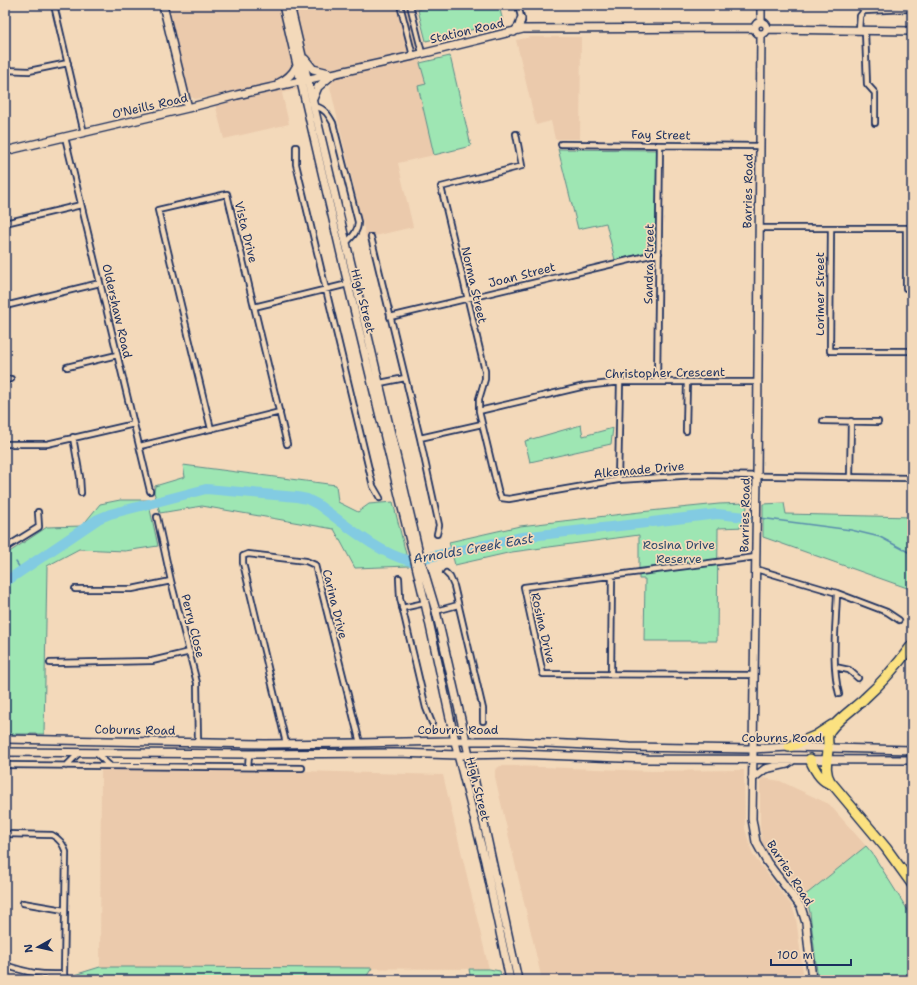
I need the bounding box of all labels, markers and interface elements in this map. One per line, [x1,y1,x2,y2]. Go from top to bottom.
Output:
street label: Station Road [428,15,506,47]
street label: O'Neills Road [110,89,190,123]
street label: Fay Street [631,126,691,144]
street label: Barries Road [739,153,757,229]
street label: Vista Drive [231,200,261,265]
street label: Sandra Street [640,224,658,304]
street label: Norma Street [457,245,491,325]
street label: Lorimer Street [812,252,828,336]
street label: Joan Street [487,259,557,291]
street label: Oldershaw Road [98,262,136,360]
street label: High Street [347,267,379,335]
street label: Christopher Crescent [605,364,725,382]
street label: Alkemade Drive [593,458,685,482]
street label: Barries Road [736,477,754,553]
water label: Arnolds Creek East [412,530,535,567]
park label: Rosina Drive Reserve [643,537,715,567]
street label: Carina Drive [319,567,351,641]
street label: Rosina Drive [527,591,559,665]
street label: Perry Close [177,592,209,660]
street label: Coburns Road [94,721,176,739]
street label: Coburns Road [418,722,499,738]
street label: Coburns Road [742,730,823,746]
street label: High Street [462,755,494,823]
street label: Barries Road [763,837,817,909]
north arrow [18,927,58,967]
scale bar [771,941,851,967]
text: N [21,943,37,954]
text: 100 m [777,947,813,963]

